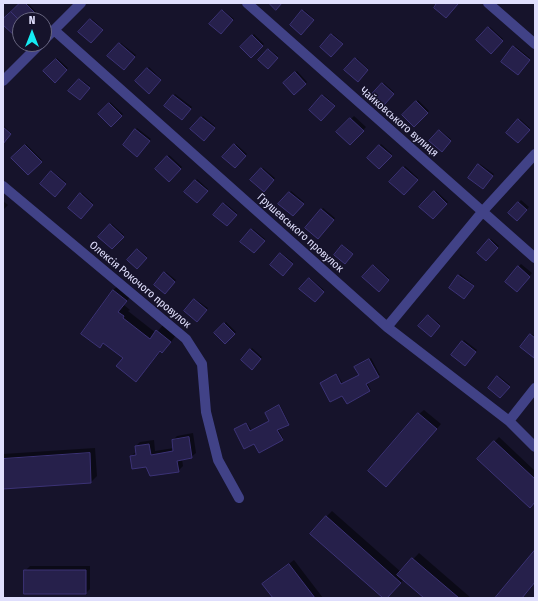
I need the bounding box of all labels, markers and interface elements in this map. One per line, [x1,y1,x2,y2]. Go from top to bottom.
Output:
north arrow [12,12,52,52]
text: N [29,14,35,27]
street label: Чайковського вулиця [357,84,441,160]
street label: Грушевського провулок [254,191,346,275]
street label: Олексія Рокочого провулок [87,239,193,331]

